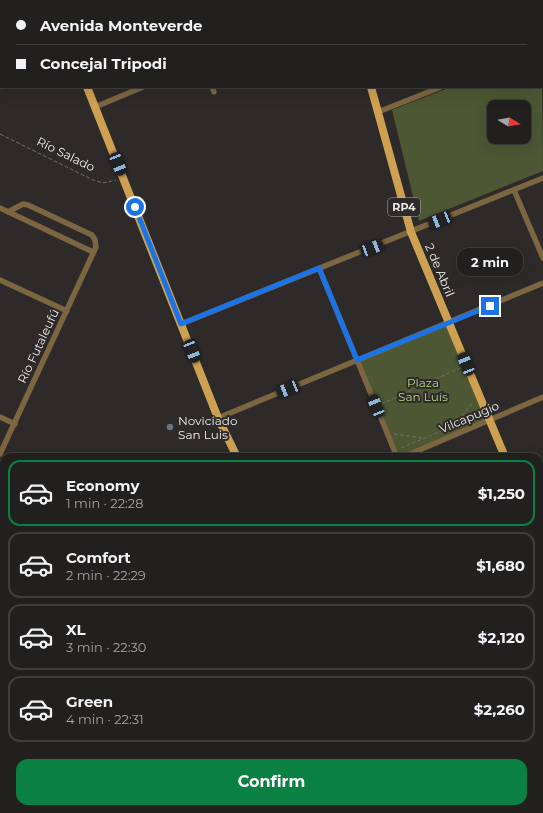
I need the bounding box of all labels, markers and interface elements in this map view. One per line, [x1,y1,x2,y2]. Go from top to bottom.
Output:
text: Avenida Monteverde [40,16,203,35]
text: Concejal Tripodi [40,54,167,73]
north arrow [487,100,531,144]
map controls [487,100,531,144]
street label: Río Salado [34,133,98,175]
car [108,151,128,177]
route start [126,198,144,216]
road number: RP4 [388,198,420,216]
car [427,210,453,230]
car [359,238,385,258]
street label: 2 de Abril [422,241,458,299]
callout: 2 min [457,248,523,276]
text: 2 min [471,254,509,270]
route end [481,297,499,315]
street label: Río Futaleufú [14,306,62,386]
car [182,338,202,364]
car [456,351,476,377]
park label: Plaza San Luís [398,375,448,404]
car [275,379,301,399]
car [366,393,386,419]
street label: Vilcapugio [437,398,501,436]
place label: Noviciado San Luis [178,413,237,442]
marker: Noviciado San Luis [165,422,175,432]
icon: car [18,475,54,511]
text: Economy [66,476,139,495]
text: $1,250 [478,484,525,503]
text: 1 min · 22:28 [66,495,143,511]
icon: car [18,547,54,583]
text: Comfort [66,548,131,567]
text: $1,680 [476,556,525,575]
text: 2 min · 22:29 [66,567,146,583]
icon: car [18,619,54,655]
text: XL [66,620,85,639]
text: $2,120 [478,628,525,647]
text: 3 min · 22:30 [66,639,146,655]
icon: car [18,691,54,727]
text: Green [66,692,113,711]
text: $2,260 [474,700,525,719]
text: 4 min · 22:31 [66,711,144,727]
button: Confirm [16,759,527,805]

